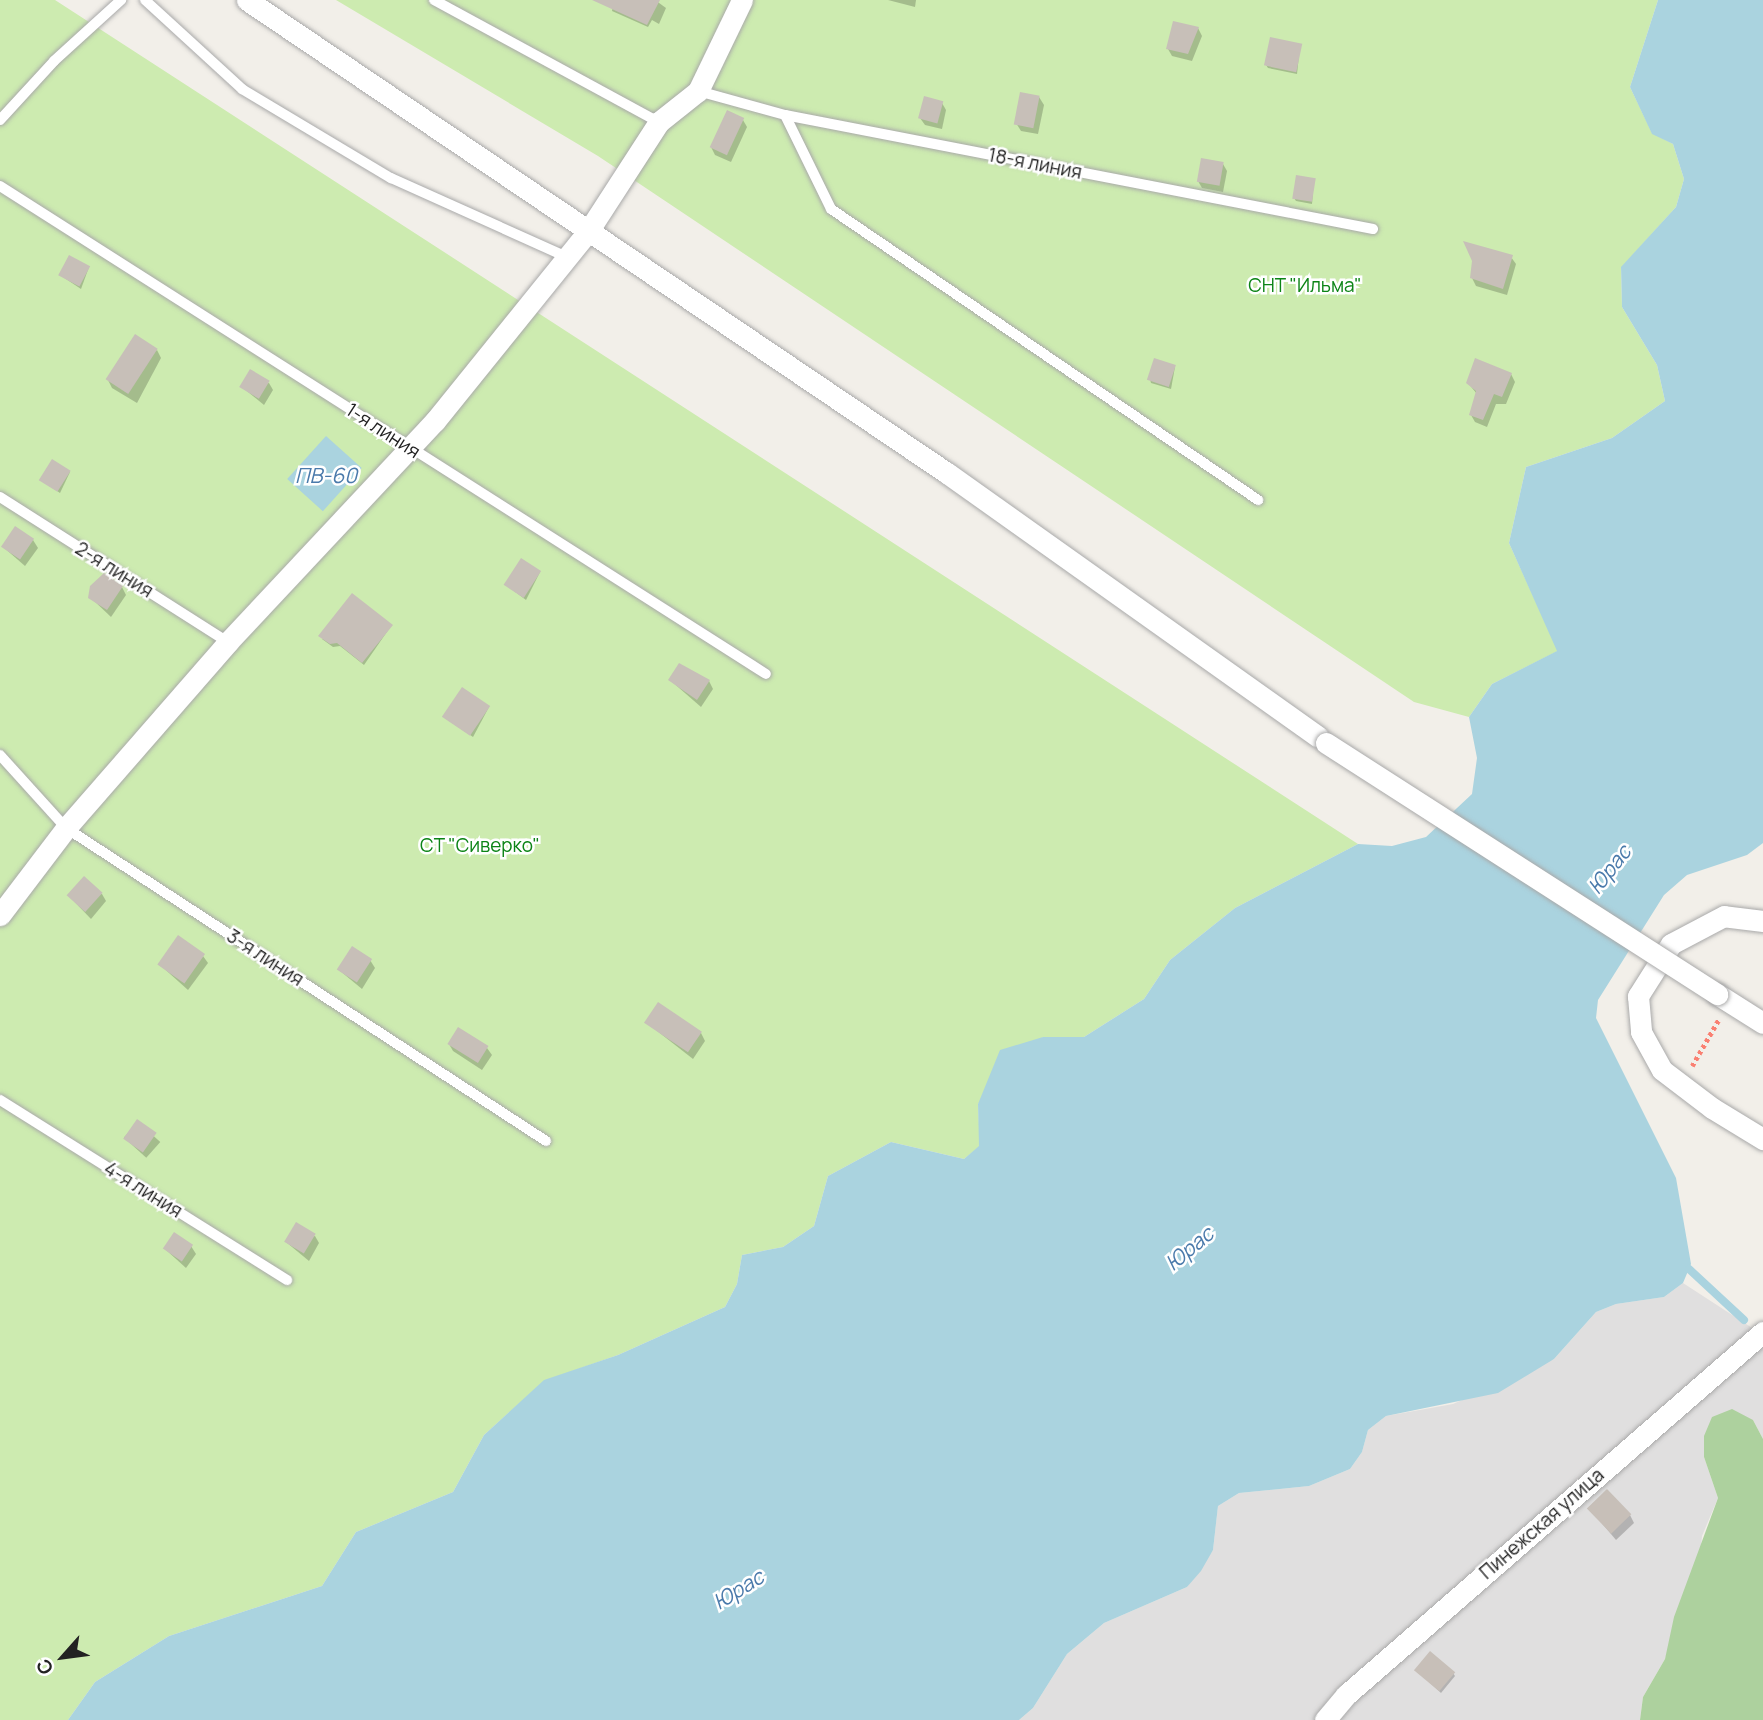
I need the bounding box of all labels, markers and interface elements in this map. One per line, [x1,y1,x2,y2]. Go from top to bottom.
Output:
street label: 18-я линия [986,144,1084,184]
park label: СНТ "Ильма" [1248,275,1362,297]
street label: 1-я линия [342,399,424,463]
water label: ПВ-60 [295,462,357,488]
street label: 2-я линия [71,537,157,603]
park label: СТ "Сиверко" [420,835,540,857]
water label: Юрас [1582,840,1636,898]
street label: 3-я линия [222,925,308,991]
street label: 4-я линия [100,1157,186,1223]
water label: Юрас [1160,1221,1218,1275]
street label: Пинежская улица [1475,1464,1609,1584]
water label: Юрас [708,1564,768,1614]
north arrow [28,1622,98,1692]
text: С [30,1655,59,1679]

